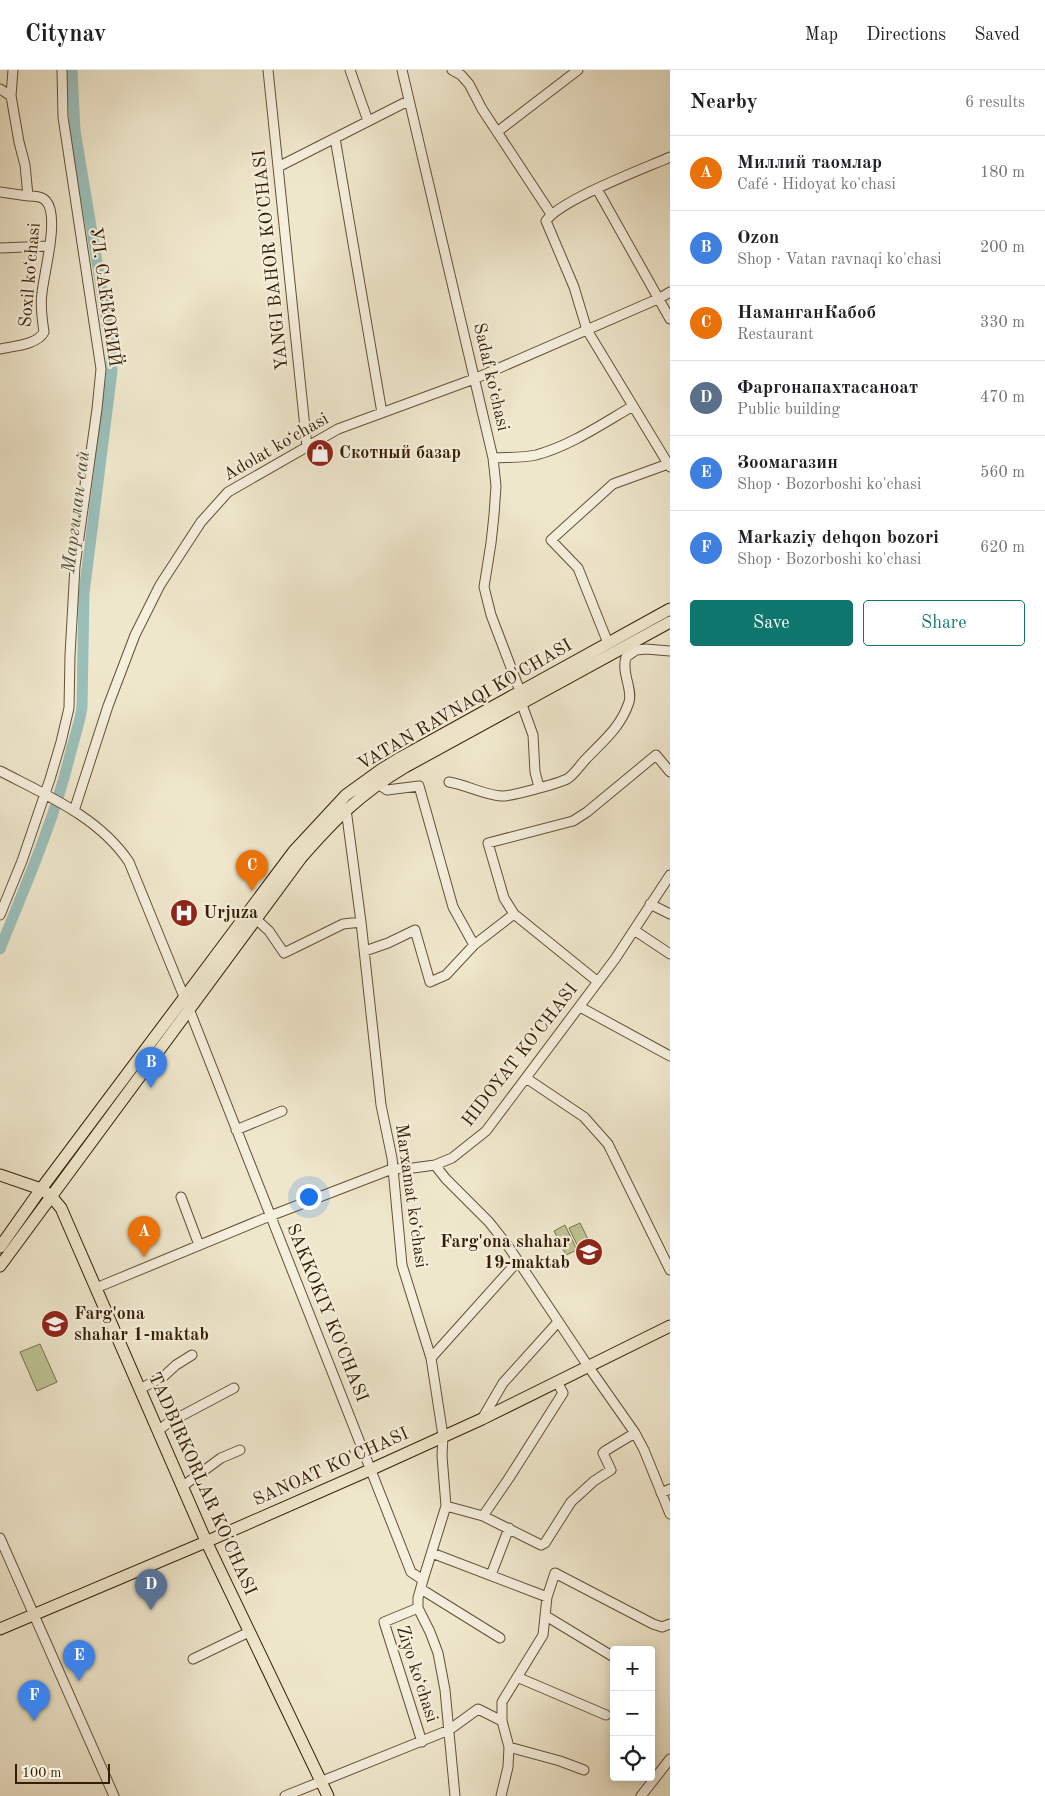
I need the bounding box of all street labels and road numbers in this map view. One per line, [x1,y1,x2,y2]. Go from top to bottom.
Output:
street label: YANGI BAHOR KO'CHASI [250,149,292,371]
street label: Soxil koʻchasi [16,222,44,328]
street label: УЛ. САККОКИЙ [86,225,128,368]
street label: Sadaf koʻchasi [470,321,512,433]
street label: Adolat koʻchasi [220,410,332,484]
street label: VATAN RAVNAQI KO'CHASI [355,636,575,774]
street label: HIDOYAT KO'CHASI [459,980,581,1130]
street label: Marxamat koʻchasi [392,1123,430,1269]
street label: SAKKOKIY KO'CHASI [283,1221,371,1405]
street label: TADBIRKORLAR KO'CHASI [143,1369,261,1599]
street label: SANOAT KO'CHASI [251,1425,411,1509]
street label: Ziyo koʻchasi [393,1624,441,1725]

